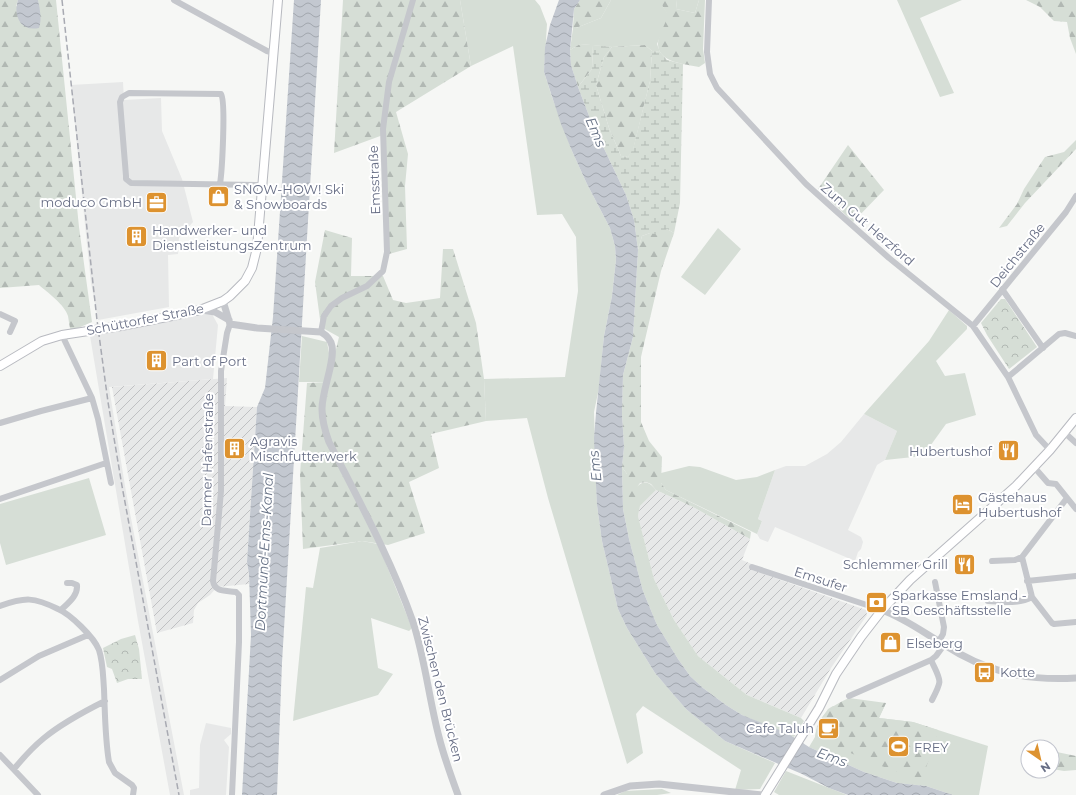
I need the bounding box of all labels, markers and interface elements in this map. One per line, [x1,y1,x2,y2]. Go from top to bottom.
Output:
water label: Ems [582,114,610,150]
street label: Emsstraße [365,145,383,215]
street label: Zum Gut Herzford [818,179,918,269]
place label: SNOW-HOW! Ski & Snowboards [234,181,344,212]
shop icon: SNOW-HOW! Ski & Snowboards [205,183,231,209]
office icon: moduco GmbH [144,189,170,215]
place label: moduco GmbH [41,194,142,210]
street label: Deichstraße [986,219,1048,291]
place label: Handwerker- und DienstleistungsZentrum [152,222,312,253]
building icon: Handwerker- und DienstleistungsZentrum [123,224,149,250]
street label: Schüttorfer Straße [85,300,205,338]
building icon: Part of Port [143,348,169,374]
place label: Part of Port [172,353,247,369]
street label: Darmer Hafenstraße [198,393,216,527]
place label: Agravis Mischfutterwerk [250,433,357,464]
building icon: Agravis Mischfutterwerk [222,435,248,461]
restaurant icon: Hubertushof [995,438,1021,464]
place label: Hubertushof [909,443,993,459]
water label: Ems [584,449,606,482]
water label: Dortmund-Ems-Kanal [251,472,277,631]
place label: Gästehaus Hubertushof [978,489,1062,520]
hotel icon: Gästehaus Hubertushof [949,491,975,517]
restaurant icon: Schlemmer Grill [951,551,977,577]
place label: Schlemmer Grill [843,556,948,572]
street label: Emsufer [792,563,850,595]
place label: Sparkasse Emsland - SB Geschäftsstelle [892,587,1027,618]
bank icon: Sparkasse Emsland - SB Geschäftsstelle [864,589,890,615]
street label: Zwischen den Brücken [415,615,467,763]
shop icon: Elseberg [878,630,904,656]
place label: Elseberg [906,635,963,651]
bus stop icon: Kotte [972,659,998,685]
place label: Kotte [1000,664,1035,680]
cafe icon: Cafe Taluh [816,715,842,741]
place label: Cafe Taluh [746,720,814,736]
sports icon: FREY [886,734,912,760]
place label: FREY [914,739,949,755]
north arrow [1020,739,1060,779]
water label: Ems [814,743,850,771]
text: N [1038,759,1053,776]

